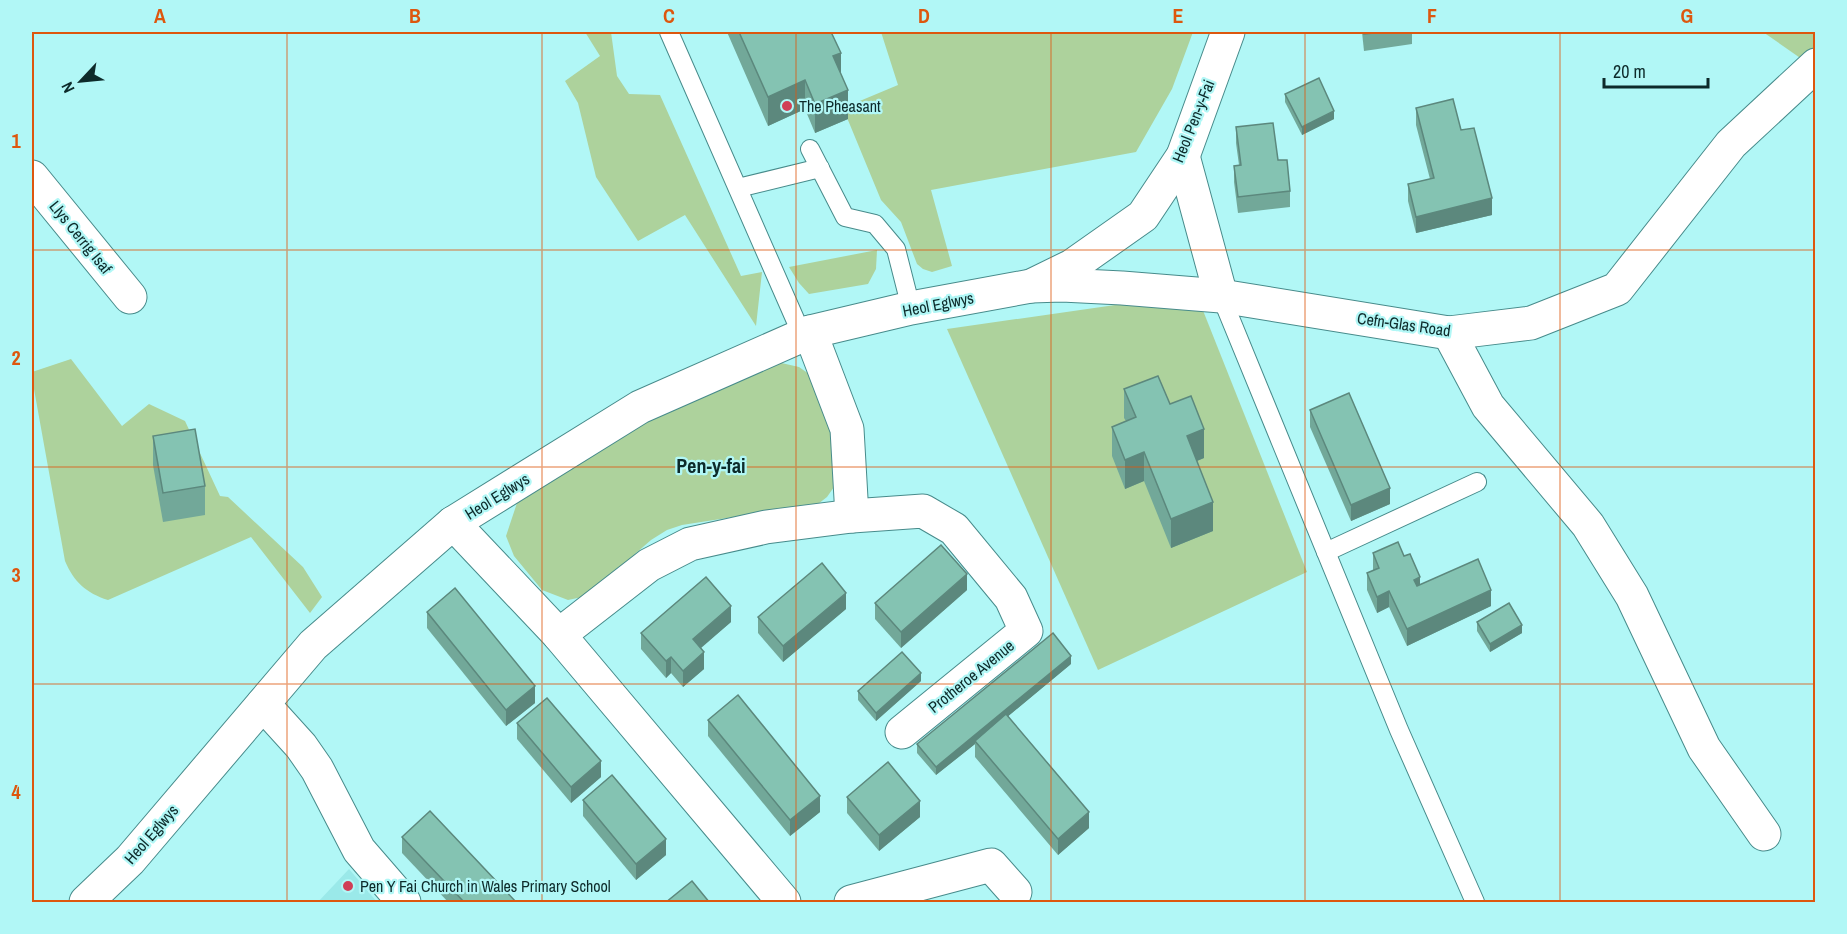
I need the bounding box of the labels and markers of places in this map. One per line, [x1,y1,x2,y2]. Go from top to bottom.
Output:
place label: The Pheasant [799,95,881,117]
marker: The Pheasant [780,99,794,113]
place label: Pen Y Fai Church in Wales Primary School [360,875,611,897]
marker: Pen Y Fai Church in Wales Primary School [341,879,355,893]

